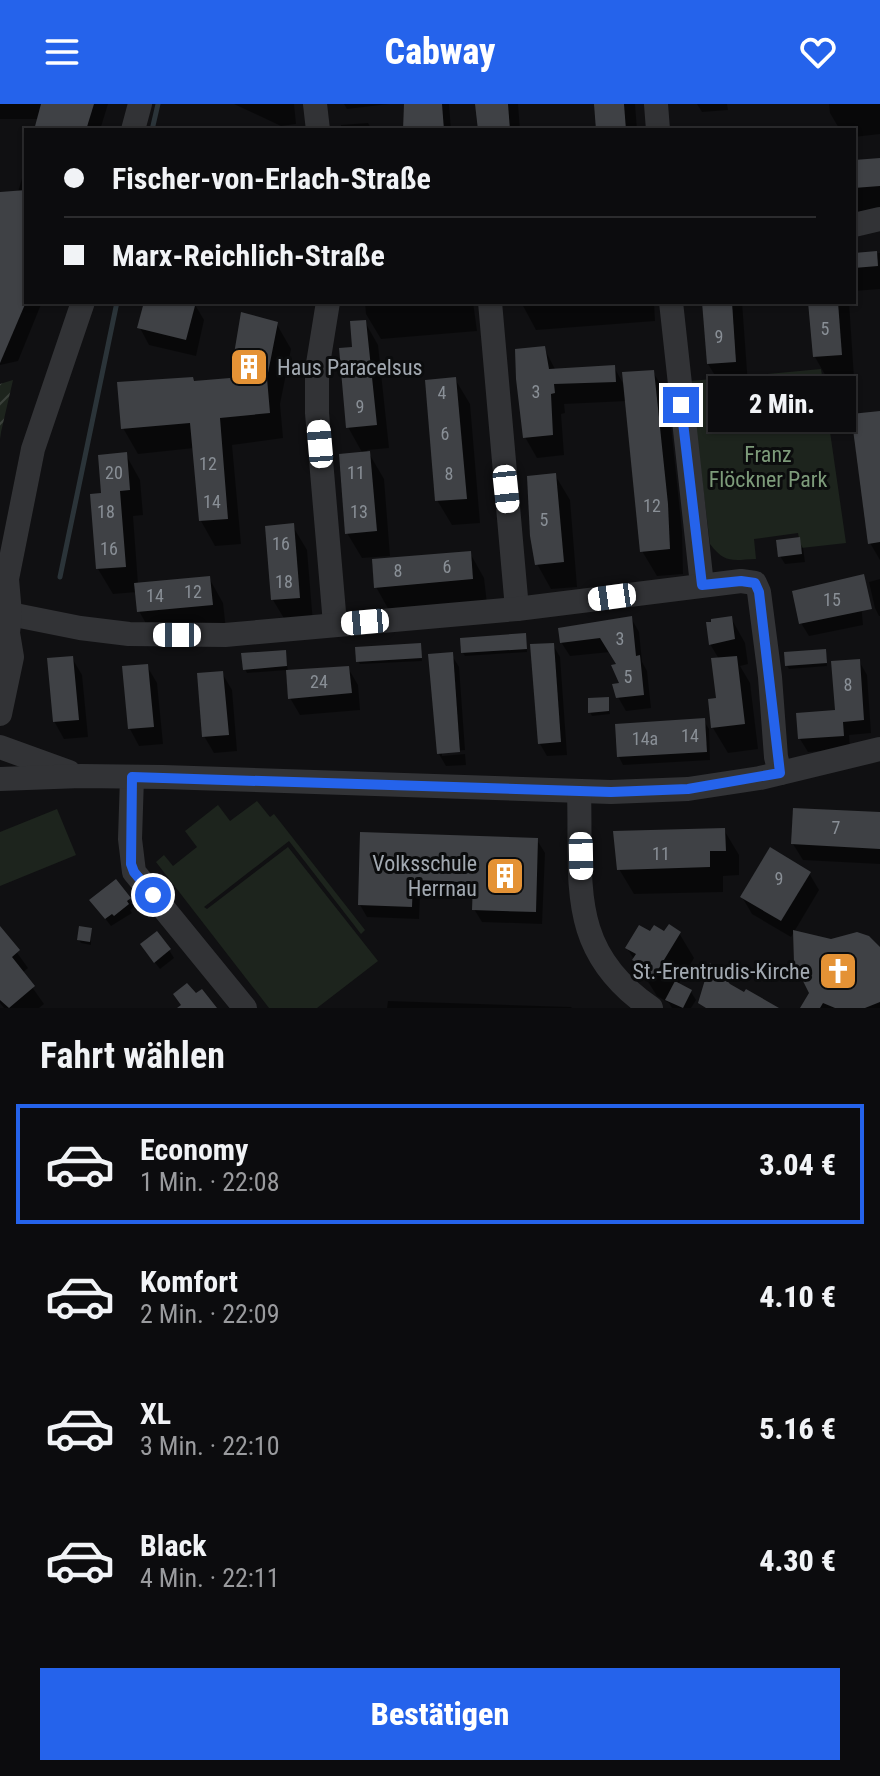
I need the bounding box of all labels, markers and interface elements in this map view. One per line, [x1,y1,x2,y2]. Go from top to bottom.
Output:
icon: menu [40,30,84,74]
icon: heart [796,30,840,74]
text: Cabway [385,31,495,73]
text: Fischer-von-Erlach-Straße [112,161,431,196]
text: Marx-Reichlich-Straße [112,238,385,273]
house number: 5 [821,318,830,339]
house number: 9 [715,326,723,347]
building icon: Haus Paracelsus [228,346,270,388]
place label: Haus Paracelsus [277,355,423,380]
callout: 2 Min. [709,377,857,433]
house number: 3 [532,381,540,402]
house number: 4 [438,382,447,403]
route end [663,387,699,423]
text: 2 Min. [749,389,815,419]
house number: 9 [356,396,364,417]
car [306,419,334,469]
house number: 6 [441,423,449,444]
park label: Franz Flöckner Park [709,442,827,492]
house number: 12 [199,453,217,474]
house number: 20 [105,462,123,483]
house number: 11 [347,462,365,483]
house number: 8 [445,463,453,484]
car [492,464,520,514]
house number: 14 [203,491,221,512]
house number: 12 [643,495,661,516]
house number: 18 [97,501,115,522]
house number: 13 [350,501,368,522]
house number: 5 [540,509,549,530]
house number: 16 [272,533,290,554]
house number: 16 [100,538,118,559]
house number: 6 [443,556,451,577]
house number: 8 [394,560,402,581]
house number: 18 [275,571,293,592]
house number: 12 [184,581,202,602]
car [587,582,637,612]
house number: 14 [146,585,164,606]
house number: 15 [823,589,841,610]
car [340,608,390,636]
car [153,623,201,647]
house number: 3 [616,628,624,649]
house number: 5 [624,666,633,687]
house number: 24 [310,671,328,692]
house number: 8 [844,674,852,695]
house number: 14 [681,725,699,746]
house number: 14a [632,728,658,749]
house number: 7 [832,817,841,838]
car [569,832,593,880]
house number: 11 [652,843,670,864]
place label: Volksschule Herrnau [372,851,477,901]
building icon: Volksschule Herrnau [484,855,526,897]
house number: 9 [775,868,783,889]
route start [135,877,171,913]
church icon: St.-Erentrudis-Kirche [817,950,859,992]
place label: St.-Erentrudis-Kirche [632,959,810,984]
text: Fahrt wählen [40,1035,225,1077]
icon: car [44,1128,116,1200]
text: Economy [140,1132,248,1167]
text: 3.04 € [759,1147,836,1182]
text: 1 Min. · 22:08 [140,1167,280,1197]
icon: car [44,1260,116,1332]
text: Komfort [140,1264,238,1299]
text: 4.10 € [759,1279,836,1314]
text: 2 Min. · 22:09 [140,1299,280,1329]
icon: car [44,1392,116,1464]
text: XL [140,1396,171,1431]
text: 5.16 € [759,1411,836,1446]
text: 3 Min. · 22:10 [140,1431,280,1461]
icon: car [44,1524,116,1596]
text: Black [140,1528,207,1563]
text: 4.30 € [759,1543,836,1578]
text: 4 Min. · 22:11 [140,1563,280,1593]
button: Bestätigen [40,1668,840,1760]

